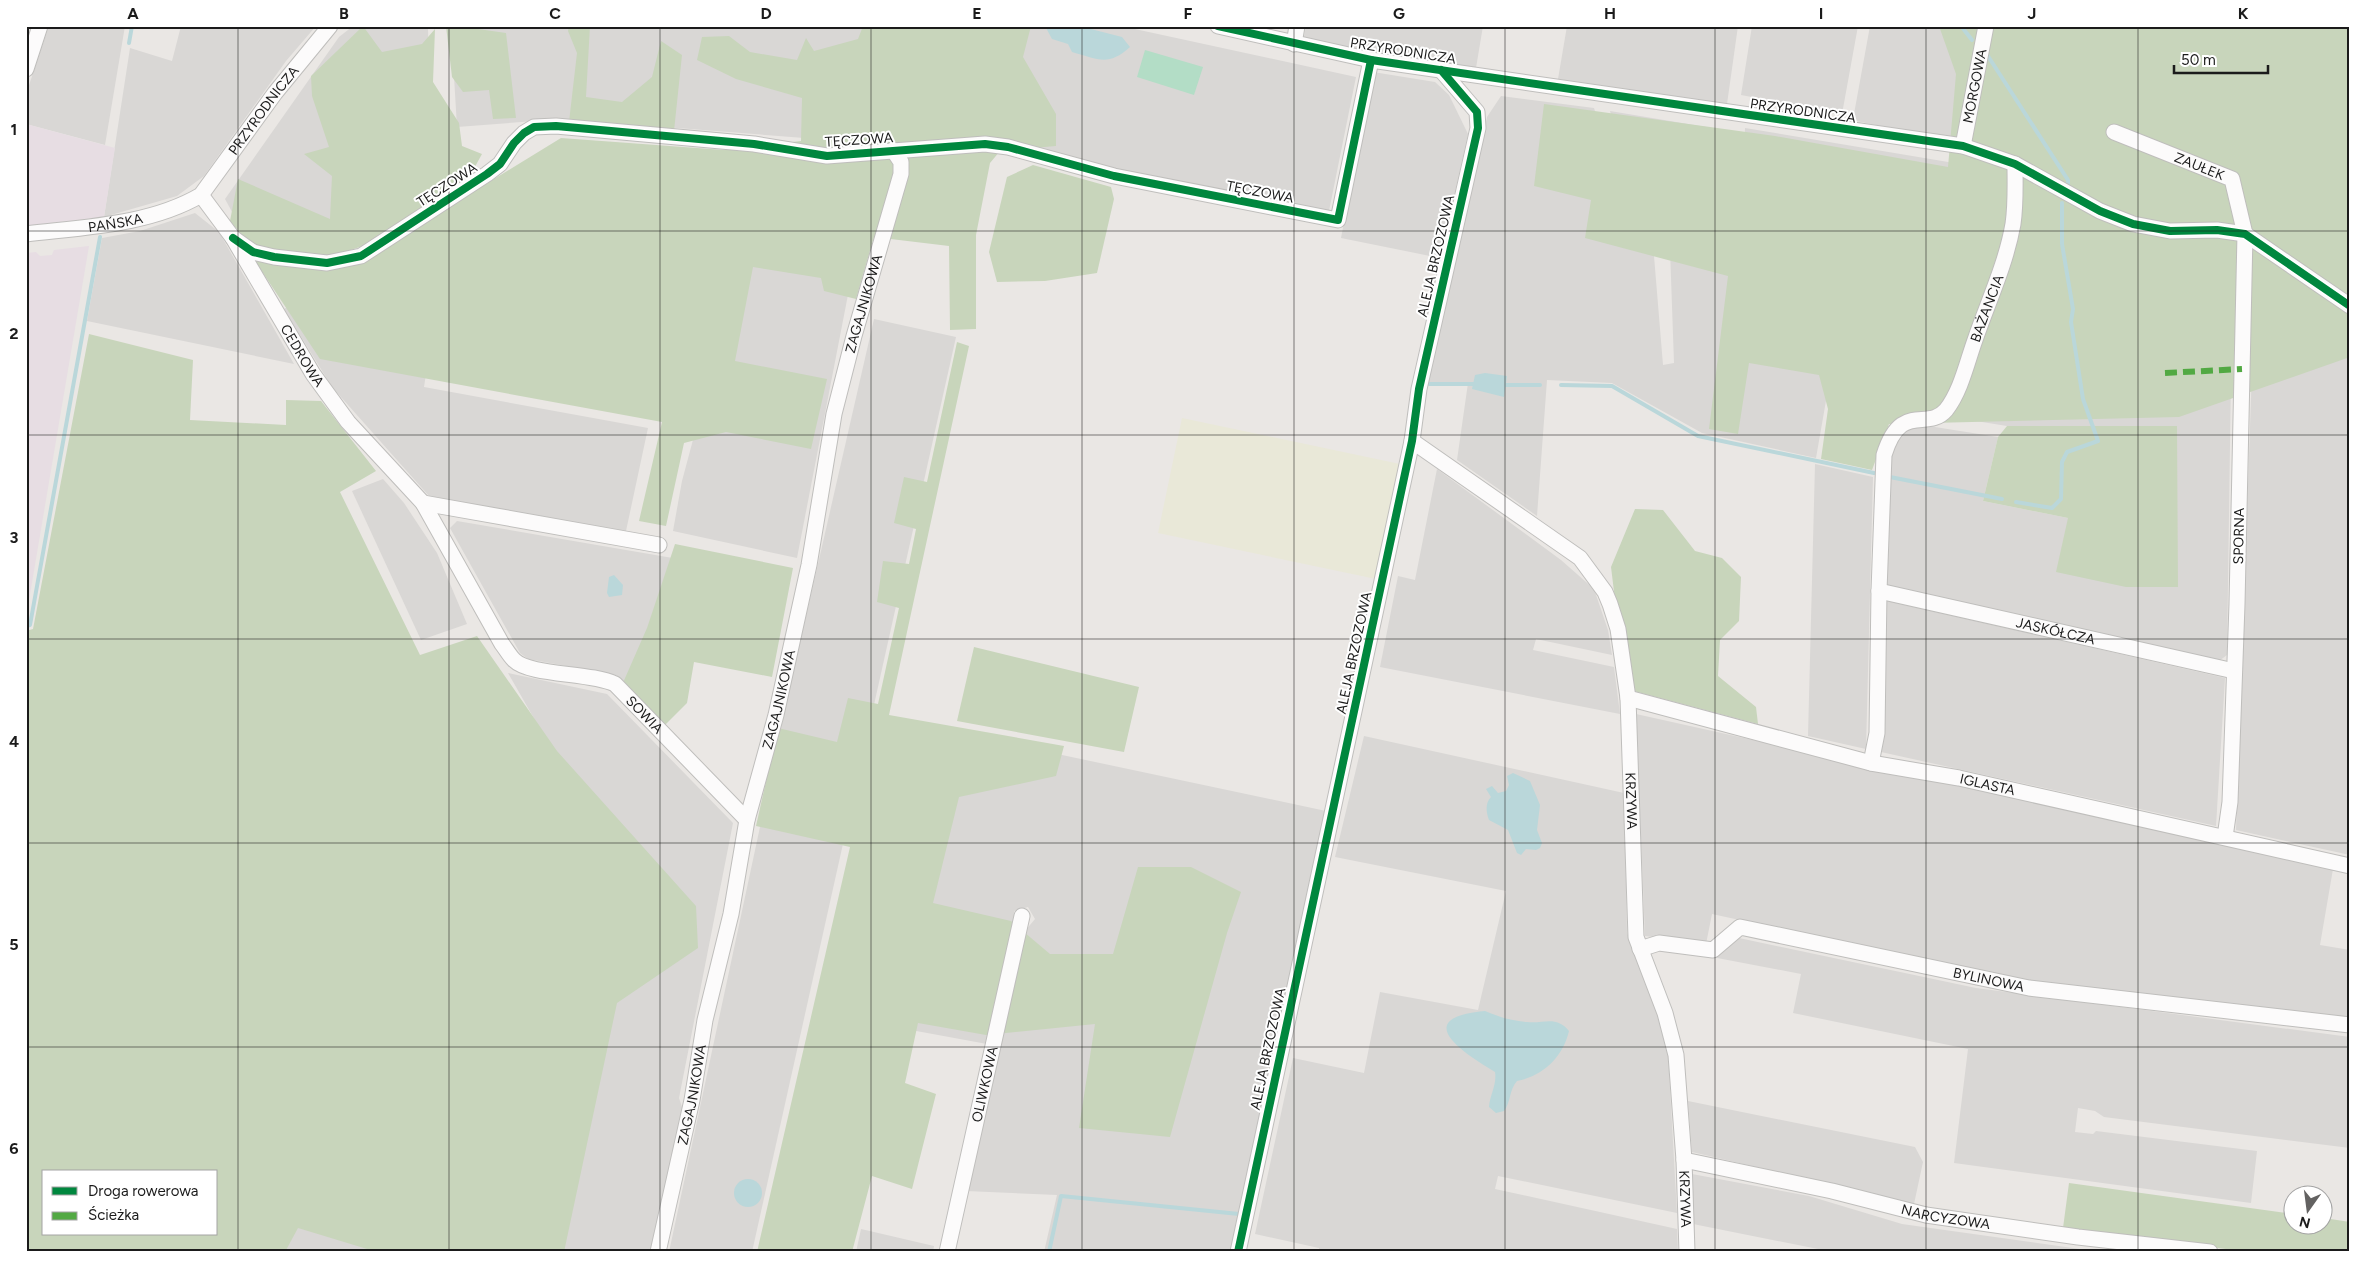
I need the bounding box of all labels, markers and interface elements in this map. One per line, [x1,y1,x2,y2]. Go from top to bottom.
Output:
text: A [127,4,139,23]
text: B [339,4,349,23]
text: C [549,4,561,23]
text: D [760,4,772,23]
text: E [972,4,982,23]
text: F [1184,4,1193,23]
text: G [1393,4,1405,23]
text: H [1604,4,1616,23]
text: I [1819,4,1823,23]
text: J [2028,4,2036,23]
text: K [2238,4,2249,23]
street label: PRZYRODNICZA [1349,34,1458,68]
scale bar [2174,42,2267,74]
street label: MORGOWA [1959,47,1990,125]
text: 50 m [2181,51,2216,69]
street label: PRZYRODNICZA [225,62,303,158]
street label: PRZYRODNICZA [1749,95,1858,127]
text: 1 [11,120,17,139]
street label: TĘCZOWA [824,129,894,151]
street label: ZAUŁEK [2172,148,2227,184]
street label: TĘCZOWA [414,159,481,211]
street label: TĘCZOWA [1225,177,1296,207]
street label: ALEJA BRZOZOWA [1414,193,1458,319]
street label: PAŃSKA [87,209,145,236]
street label: ZAGAJNIKOWA [841,252,886,355]
street label: BAŻANCIA [1966,272,2007,344]
street label: CEDROWA [277,321,328,390]
text: 2 [9,324,19,343]
street label: SPORNA [2230,507,2248,564]
text: 3 [10,528,19,547]
street label: ALEJA BRZOZOWA [1333,590,1375,716]
street label: JASKÓŁCZA [2014,614,2097,648]
street label: ZAGAJNIKOWA [758,648,799,751]
street label: SOWIA [622,692,667,737]
text: 4 [9,732,19,751]
street label: IGLASTA [1958,770,2017,799]
street label: KRZYWA [1622,772,1641,830]
text: 5 [9,935,19,954]
street label: BYLINOWA [1952,964,2026,995]
street label: ALEJA BRZOZOWA [1247,986,1289,1112]
street label: ZAGAJNIKOWA [674,1043,709,1146]
street label: OLIWKOWA [968,1044,1001,1124]
text: 6 [9,1139,19,1158]
legend [42,1170,218,1236]
street label: KRZYWA [1676,1170,1695,1228]
text: Droga rowerowa [88,1182,198,1200]
north arrow [2284,1186,2334,1236]
street label: NARCYZOWA [1900,1201,1992,1233]
text: Ścieżka [88,1206,139,1224]
text: N [2298,1213,2312,1232]

